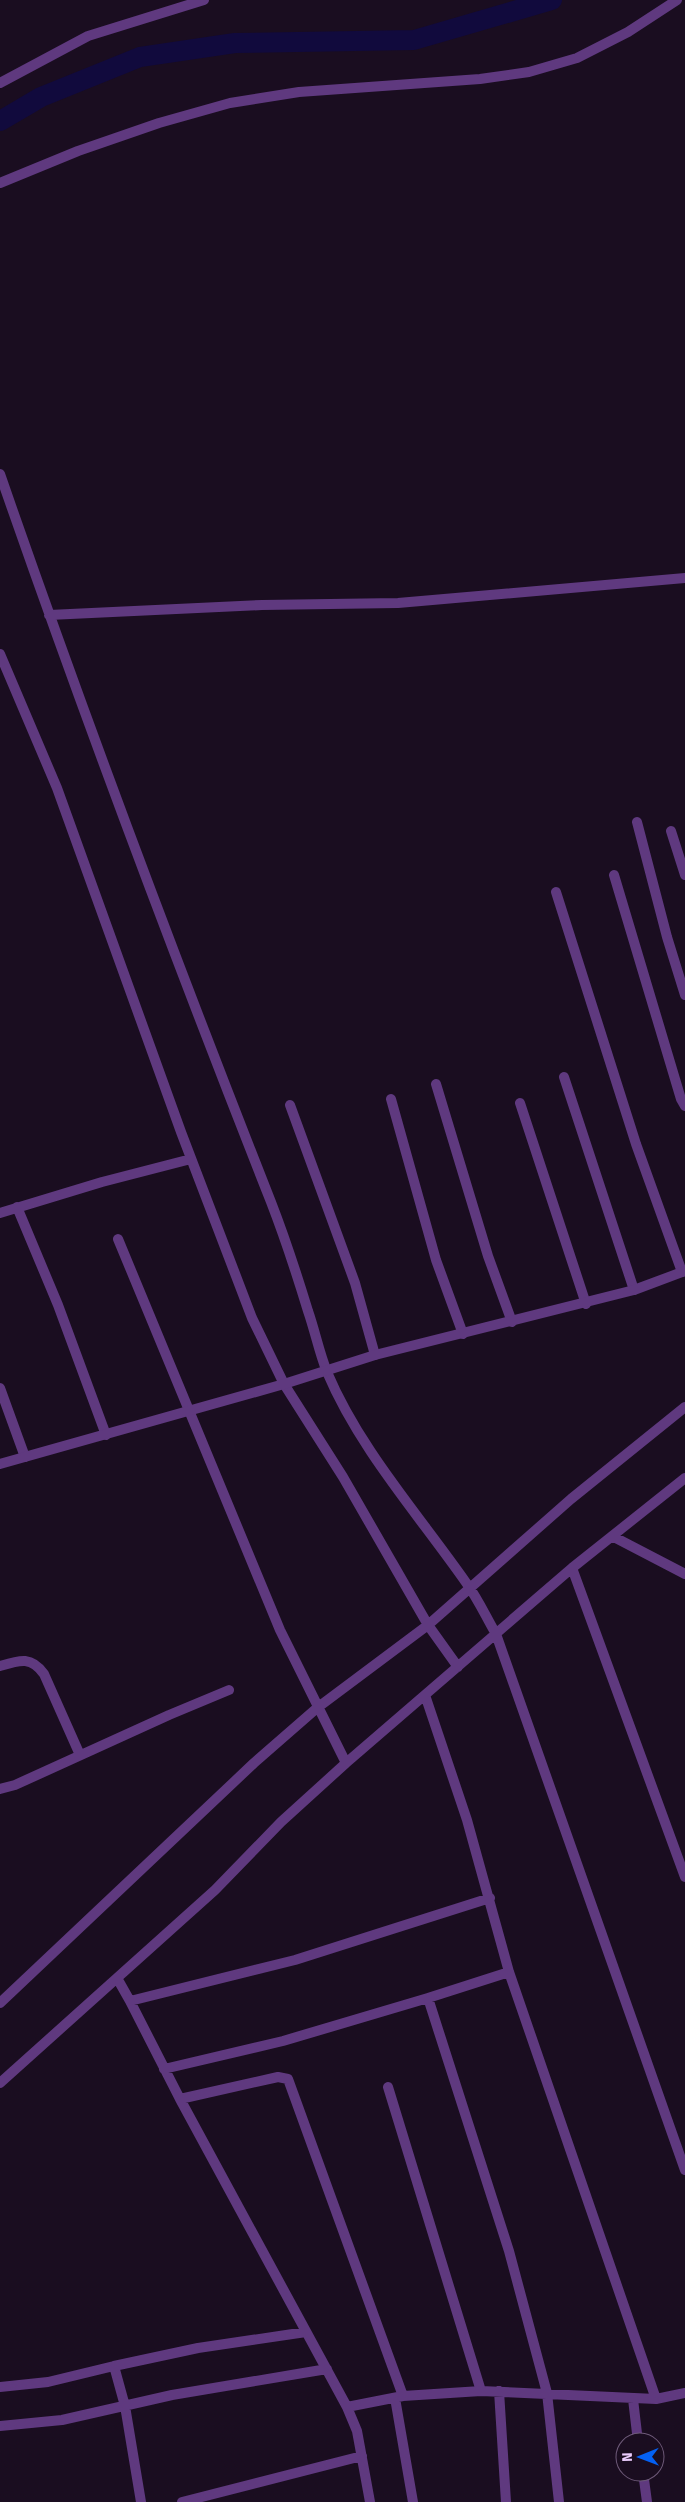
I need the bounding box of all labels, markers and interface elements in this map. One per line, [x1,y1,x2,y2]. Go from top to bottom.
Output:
north arrow [615,2432,665,2482]
text: N [619,2452,636,2462]

